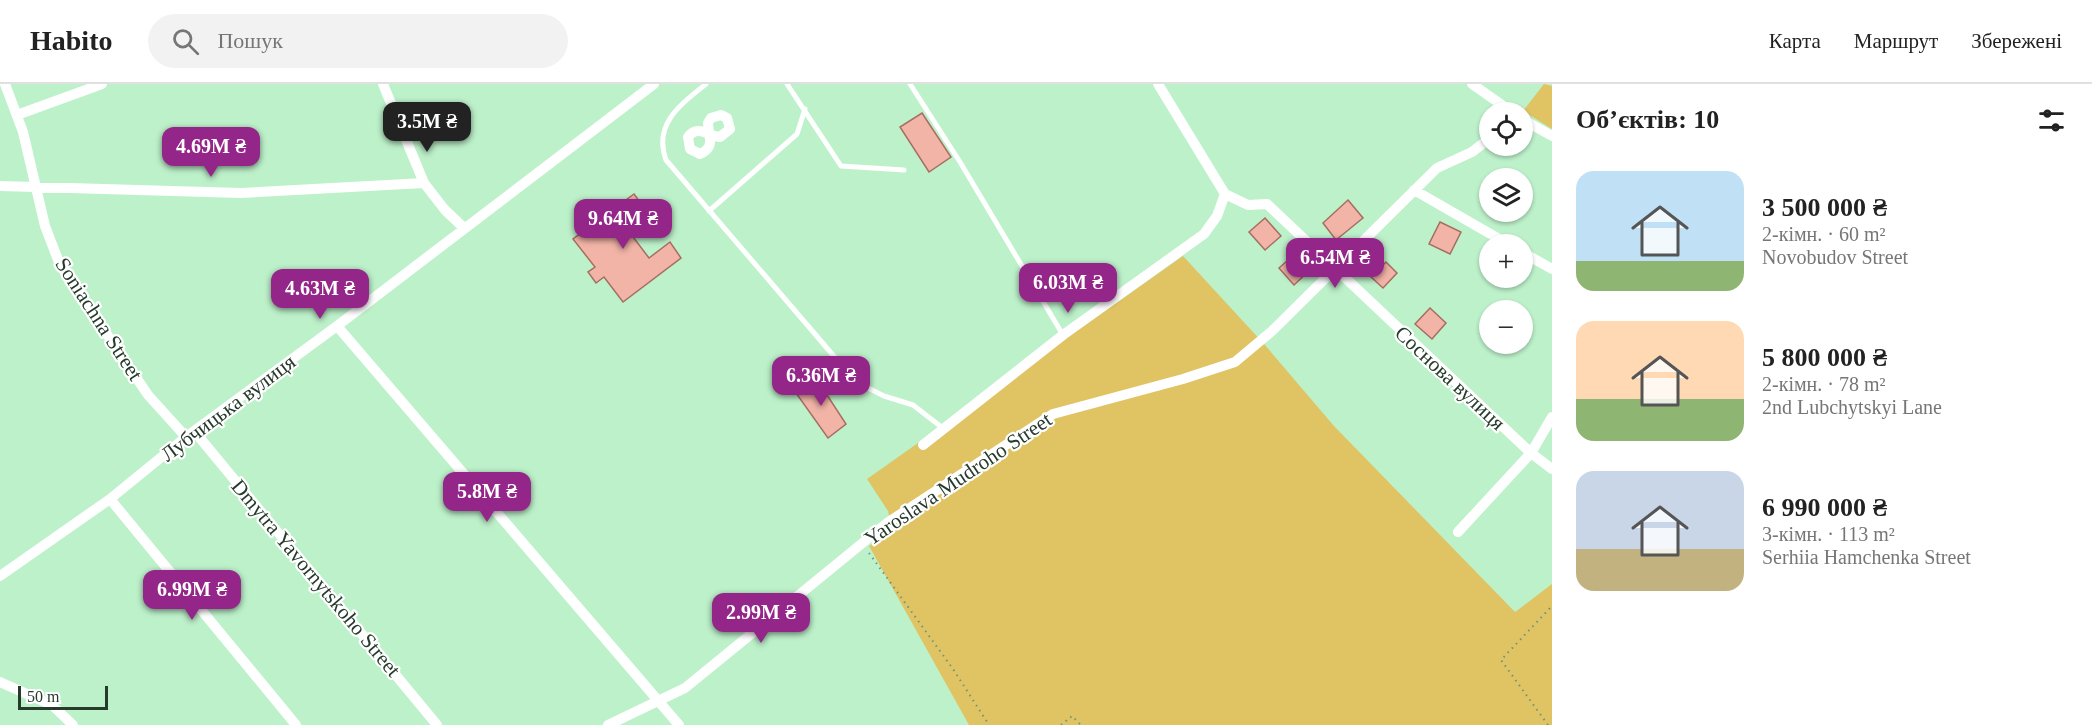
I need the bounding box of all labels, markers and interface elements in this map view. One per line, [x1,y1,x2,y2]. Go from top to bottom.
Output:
search box [148,14,568,68]
text: Habito [30,25,112,56]
icon: search [169,25,202,58]
text: Пошук [217,28,283,53]
text: Карта [1769,29,1821,53]
text: Маршрут [1854,29,1938,53]
text: Збережені [1971,29,2062,53]
pin: 3.5M ₴ [378,102,476,153]
map controls [1479,102,1533,354]
button: locate [1479,102,1533,156]
icon: filters [2035,104,2068,137]
text: Об’єктів: 10 [1576,105,1719,134]
text: 3.5M ₴ [397,110,457,132]
pin: 4.69M ₴ [156,127,266,178]
text: 4.69M ₴ [176,135,246,157]
button: layers [1479,168,1533,222]
text: 3 500 000 ₴ [1762,193,1887,222]
icon: home [1624,195,1696,267]
pin: 9.64M ₴ [568,199,678,250]
text: 9.64M ₴ [588,207,658,229]
text: 2-кімн. · 60 m² [1762,223,1886,245]
button: + [1479,234,1533,288]
pin: 6.54M ₴ [1280,238,1390,289]
text: 6.54M ₴ [1300,246,1370,268]
text: Novobudov Street [1762,246,1908,268]
street label: Soniachna Street [50,253,148,385]
pin: 6.03M ₴ [1013,263,1123,314]
pin: 4.63M ₴ [265,269,375,320]
text: 6.03M ₴ [1033,271,1103,293]
text: 4.63M ₴ [285,277,355,299]
button: − [1479,300,1533,354]
street label: Соснова вулиця [1390,321,1510,435]
text: 5 800 000 ₴ [1762,343,1887,372]
icon: home [1624,345,1696,417]
street label: Лубчицька вулиця [156,349,300,466]
pin: 6.36M ₴ [766,356,876,407]
text: 6.36M ₴ [786,364,856,386]
text: 2-кімн. · 78 m² [1762,373,1886,395]
text: 2nd Lubchytskyi Lane [1762,396,1942,418]
street label: Yaroslava Mudroho Street [860,407,1056,551]
pin: 5.8M ₴ [438,472,536,523]
street label: Dmytra Yavornytskoho Street [226,474,406,682]
text: 5.8M ₴ [457,480,517,502]
text: 6 990 000 ₴ [1762,493,1887,522]
icon: home [1624,495,1696,567]
text: 3-кімн. · 113 m² [1762,523,1895,545]
text: Serhiia Hamchenka Street [1762,546,1971,568]
pin: 6.99M ₴ [137,570,247,621]
text: 6.99M ₴ [157,578,227,600]
pin: 2.99M ₴ [706,593,816,644]
text: 2.99M ₴ [726,601,796,623]
scale bar [18,683,108,710]
text: 50 m [27,688,59,705]

